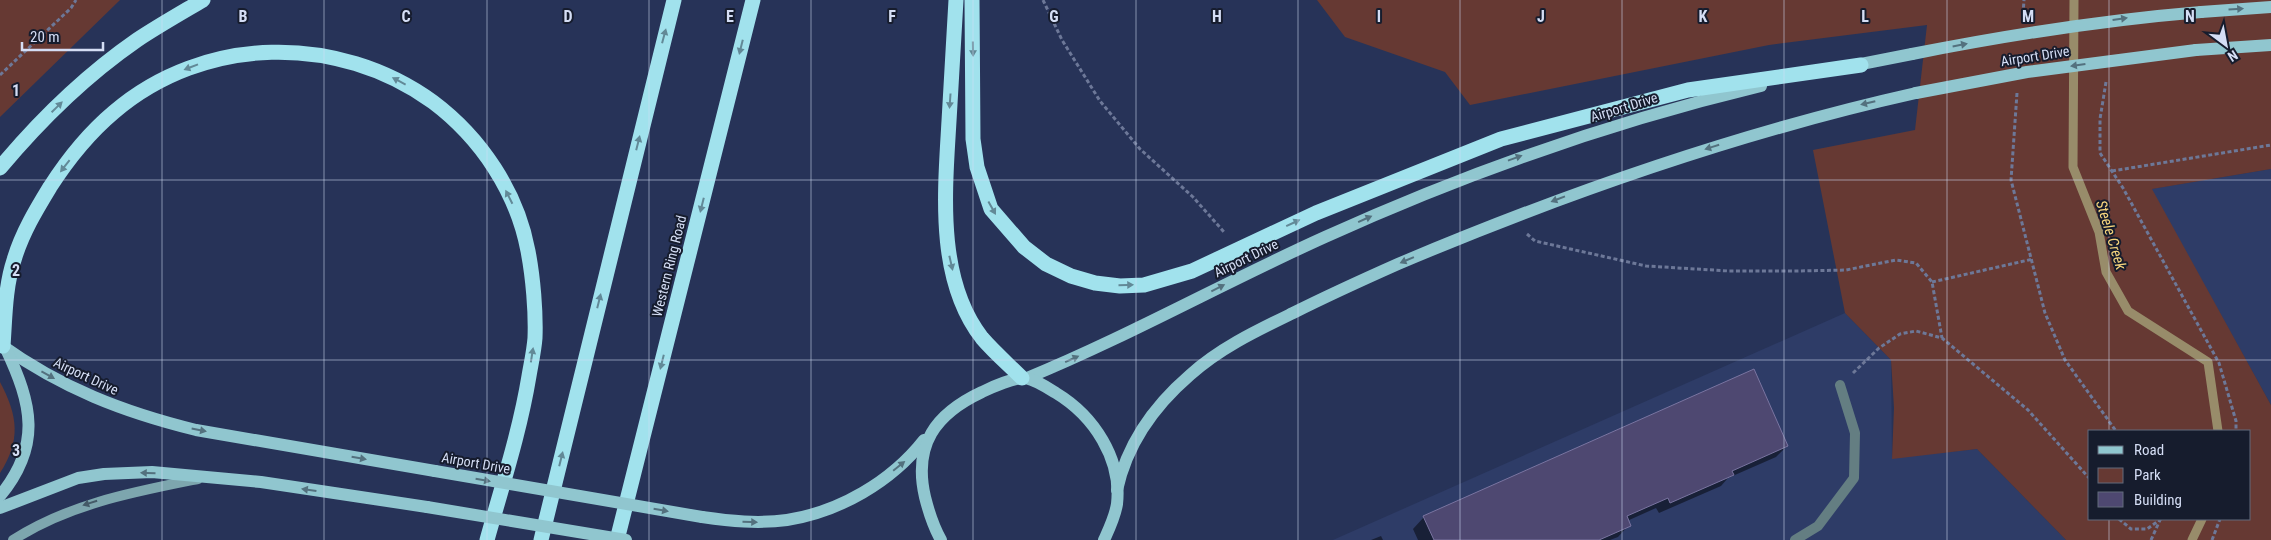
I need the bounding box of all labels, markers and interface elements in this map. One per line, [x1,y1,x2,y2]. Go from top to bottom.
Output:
one-way arrow [2228,5,2244,13]
text: B [239,7,248,26]
text: C [401,7,411,26]
text: D [563,7,573,26]
text: E [726,7,734,26]
text: F [888,7,896,26]
text: G [1049,7,1059,26]
text: H [1212,7,1222,26]
text: I [1377,7,1381,26]
text: J [1537,7,1545,26]
text: K [1699,7,1708,26]
text: L [1861,7,1869,26]
text: M [2022,7,2034,26]
text: N [2185,7,2195,26]
one-way arrow [2113,15,2129,23]
scale bar [22,20,104,52]
north arrow [2201,20,2251,70]
text: 20 m [30,28,60,46]
one-way arrow [661,28,669,43]
one-way arrow [737,40,745,55]
one-way arrow [1952,40,1968,48]
one-way arrow [969,41,977,57]
street label: Airport Drive [1999,43,2071,69]
text: N [2225,47,2241,65]
one-way arrow [2070,61,2086,69]
one-way arrow [183,63,198,71]
one-way arrow [392,77,406,85]
text: 1 [12,81,20,100]
street label: Airport Drive [1588,89,1660,125]
one-way arrow [946,93,954,109]
one-way arrow [1860,100,1876,108]
one-way arrow [51,101,63,113]
one-way arrow [634,135,642,150]
one-way arrow [1704,144,1719,151]
one-way arrow [1508,154,1523,161]
one-way arrow [60,159,70,172]
one-way arrow [505,189,513,204]
one-way arrow [1551,196,1565,204]
one-way arrow [697,197,705,212]
water label: Steele Creek [2092,198,2130,272]
one-way arrow [988,201,996,215]
street label: Western Ring Road [649,214,689,318]
one-way arrow [1358,215,1372,223]
one-way arrow [1286,219,1300,227]
street label: Airport Drive [1211,235,1281,280]
one-way arrow [947,255,955,270]
one-way arrow [1400,257,1414,265]
text: 2 [12,261,20,280]
one-way arrow [1118,281,1134,289]
one-way arrow [1210,284,1225,292]
one-way arrow [595,293,603,308]
one-way arrow [529,347,537,363]
street label: Airport Drive [51,354,121,398]
one-way arrow [657,355,665,370]
one-way arrow [1065,355,1079,363]
one-way arrow [41,370,54,379]
one-way arrow [192,427,208,435]
legend [2088,430,2251,520]
text: 3 [12,441,20,460]
text: Road [2134,441,2164,459]
street label: Airport Drive [440,449,512,477]
one-way arrow [557,451,565,466]
one-way arrow [352,455,368,463]
one-way arrow [892,461,905,472]
text: Park [2134,466,2161,484]
one-way arrow [140,468,156,476]
one-way arrow [475,476,491,484]
one-way arrow [301,485,317,493]
text: Building [2134,491,2182,509]
one-way arrow [83,500,98,508]
one-way arrow [653,506,669,514]
one-way arrow [743,518,759,526]

